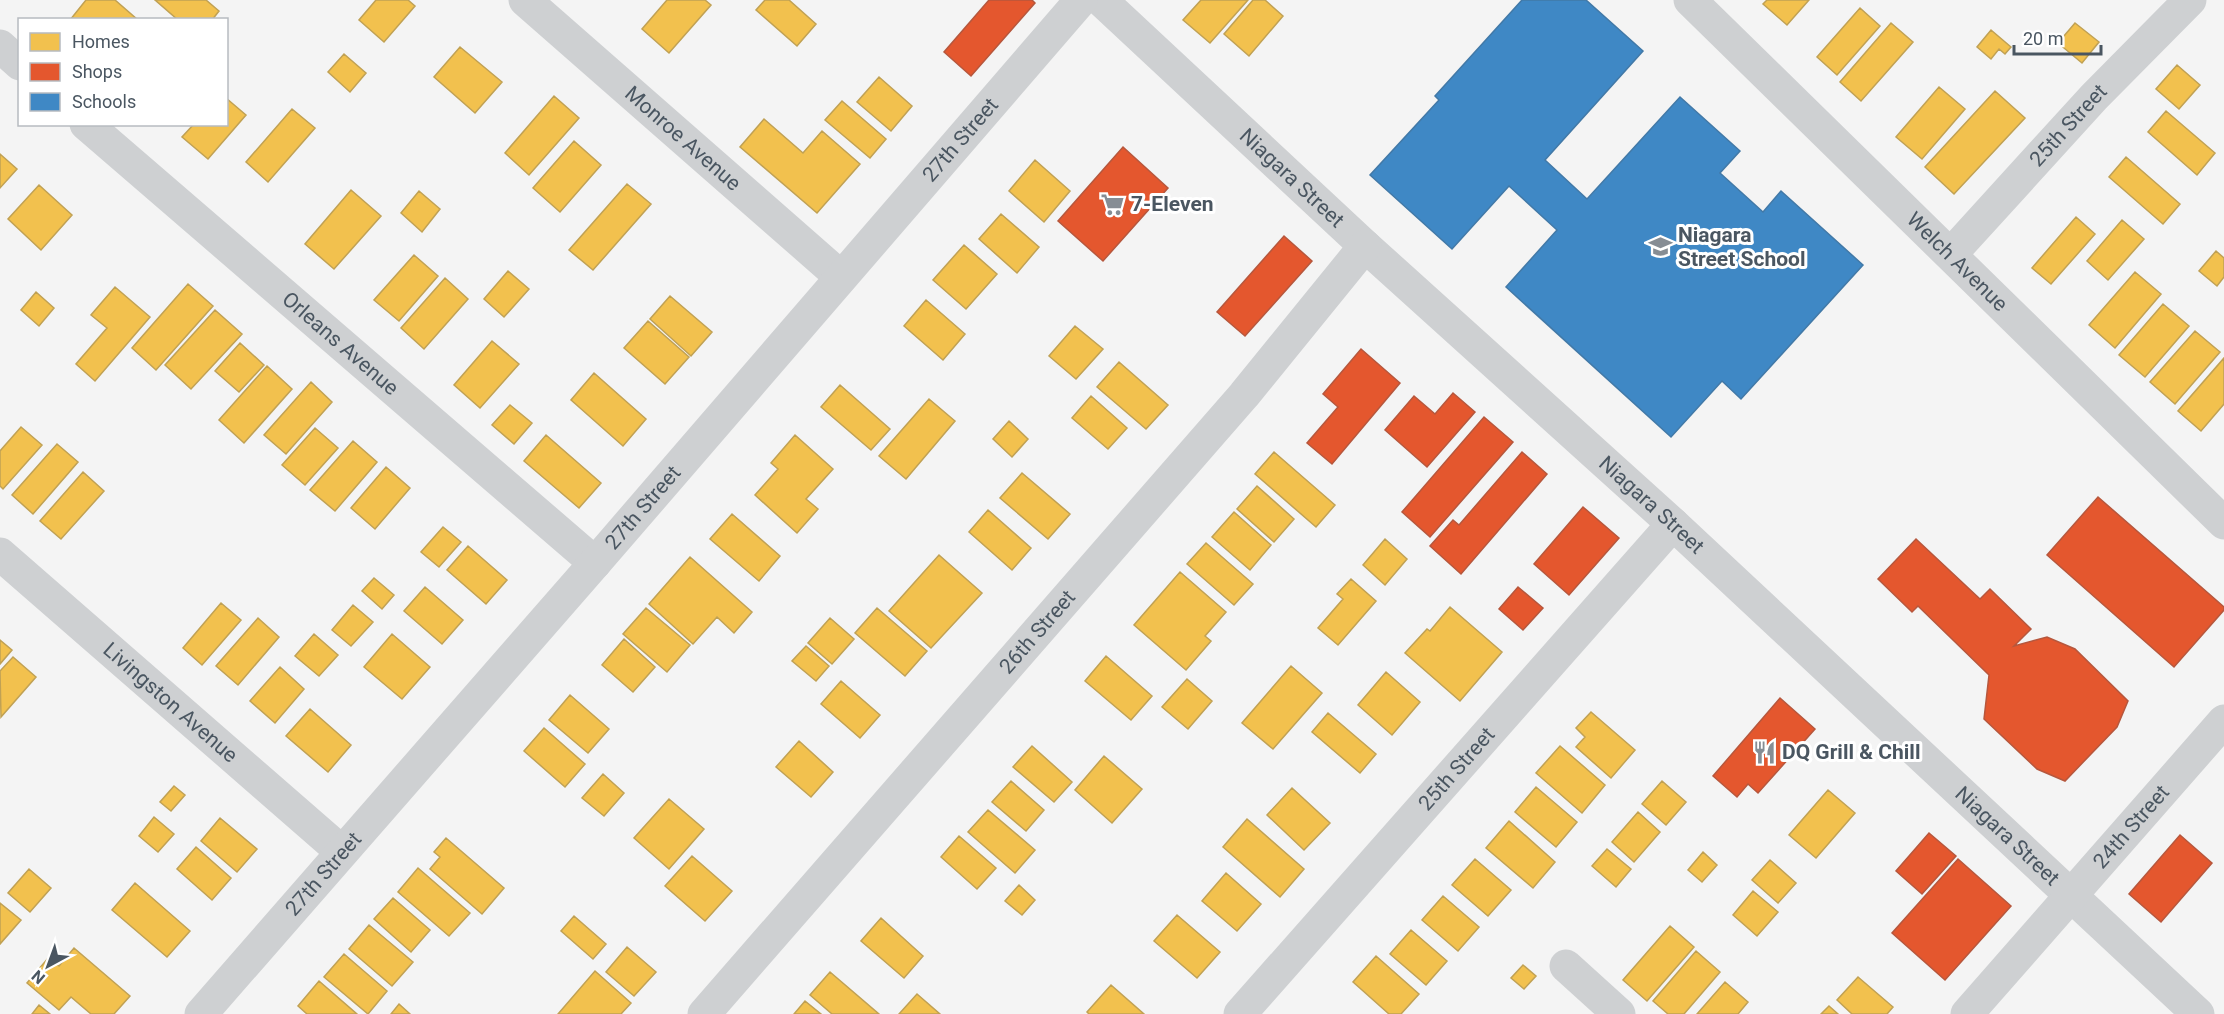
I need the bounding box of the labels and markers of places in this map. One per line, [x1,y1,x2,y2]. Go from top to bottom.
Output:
supermarket icon: 7-Eleven [1100,191,1126,217]
place label: 7-Eleven [1131,192,1214,216]
place label: Niagara Street School [1678,223,1805,271]
school or university icon: Niagara Street School [1647,234,1673,260]
restaurant icon: DQ Grill & Chill [1751,739,1777,765]
place label: DQ Grill & Chill [1782,740,1920,764]

